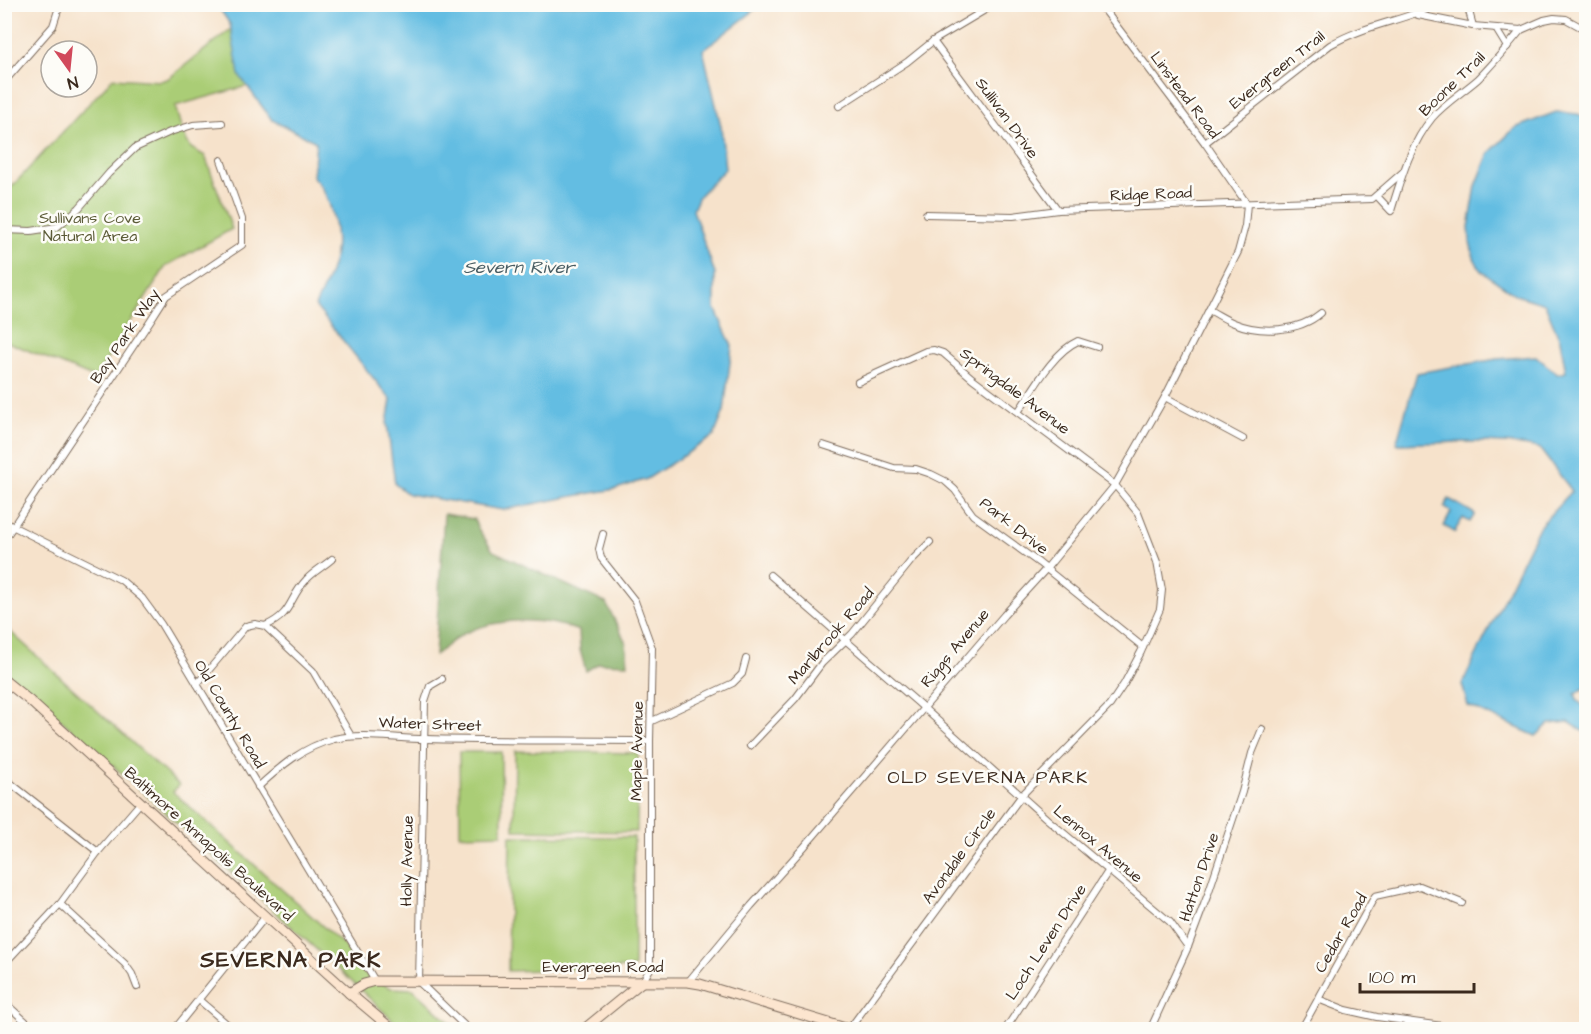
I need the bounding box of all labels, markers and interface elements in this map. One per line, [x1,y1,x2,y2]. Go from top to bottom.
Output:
street label: Evergreen Trail [1225,26,1330,115]
north arrow [39,39,99,99]
street label: Linstead Road [1145,47,1225,143]
street label: Boone Trail [1414,47,1490,121]
text: N [65,71,80,94]
street label: Sullivan Drive [970,73,1044,163]
street label: Ridge Road [1110,182,1192,207]
park label: Sullivans Cove Natural Area [39,207,141,247]
water label: Severn River [463,255,577,280]
street label: Bay Park Way [85,284,166,388]
street label: Springdale Avenue [955,342,1075,441]
street label: Park Drive [975,492,1053,560]
street label: Marlbrook Road [783,583,879,689]
street label: Riggs Avenue [915,604,996,693]
street label: Old County Road [188,656,271,773]
street label: Maple Avenue [625,701,649,801]
street label: Water Street [378,711,482,737]
street label: Baltimore Annapolis Boulevard [119,762,299,926]
district label: OLD SEVERNA PARK [887,765,1089,790]
street label: Lennox Avenue [1049,800,1148,888]
street label: Avondale Circle [917,803,1001,908]
street label: Holly Avenue [395,815,420,907]
street label: Hatton Drive [1174,829,1225,924]
street label: Loch Leven Drive [1000,879,1092,1004]
street label: Cedar Road [1309,889,1373,977]
district label: SEVERNA PARK [199,945,382,976]
street label: Evergreen Road [543,956,663,979]
scale bar [1360,956,1474,994]
text: 100 m [1369,965,1415,990]

